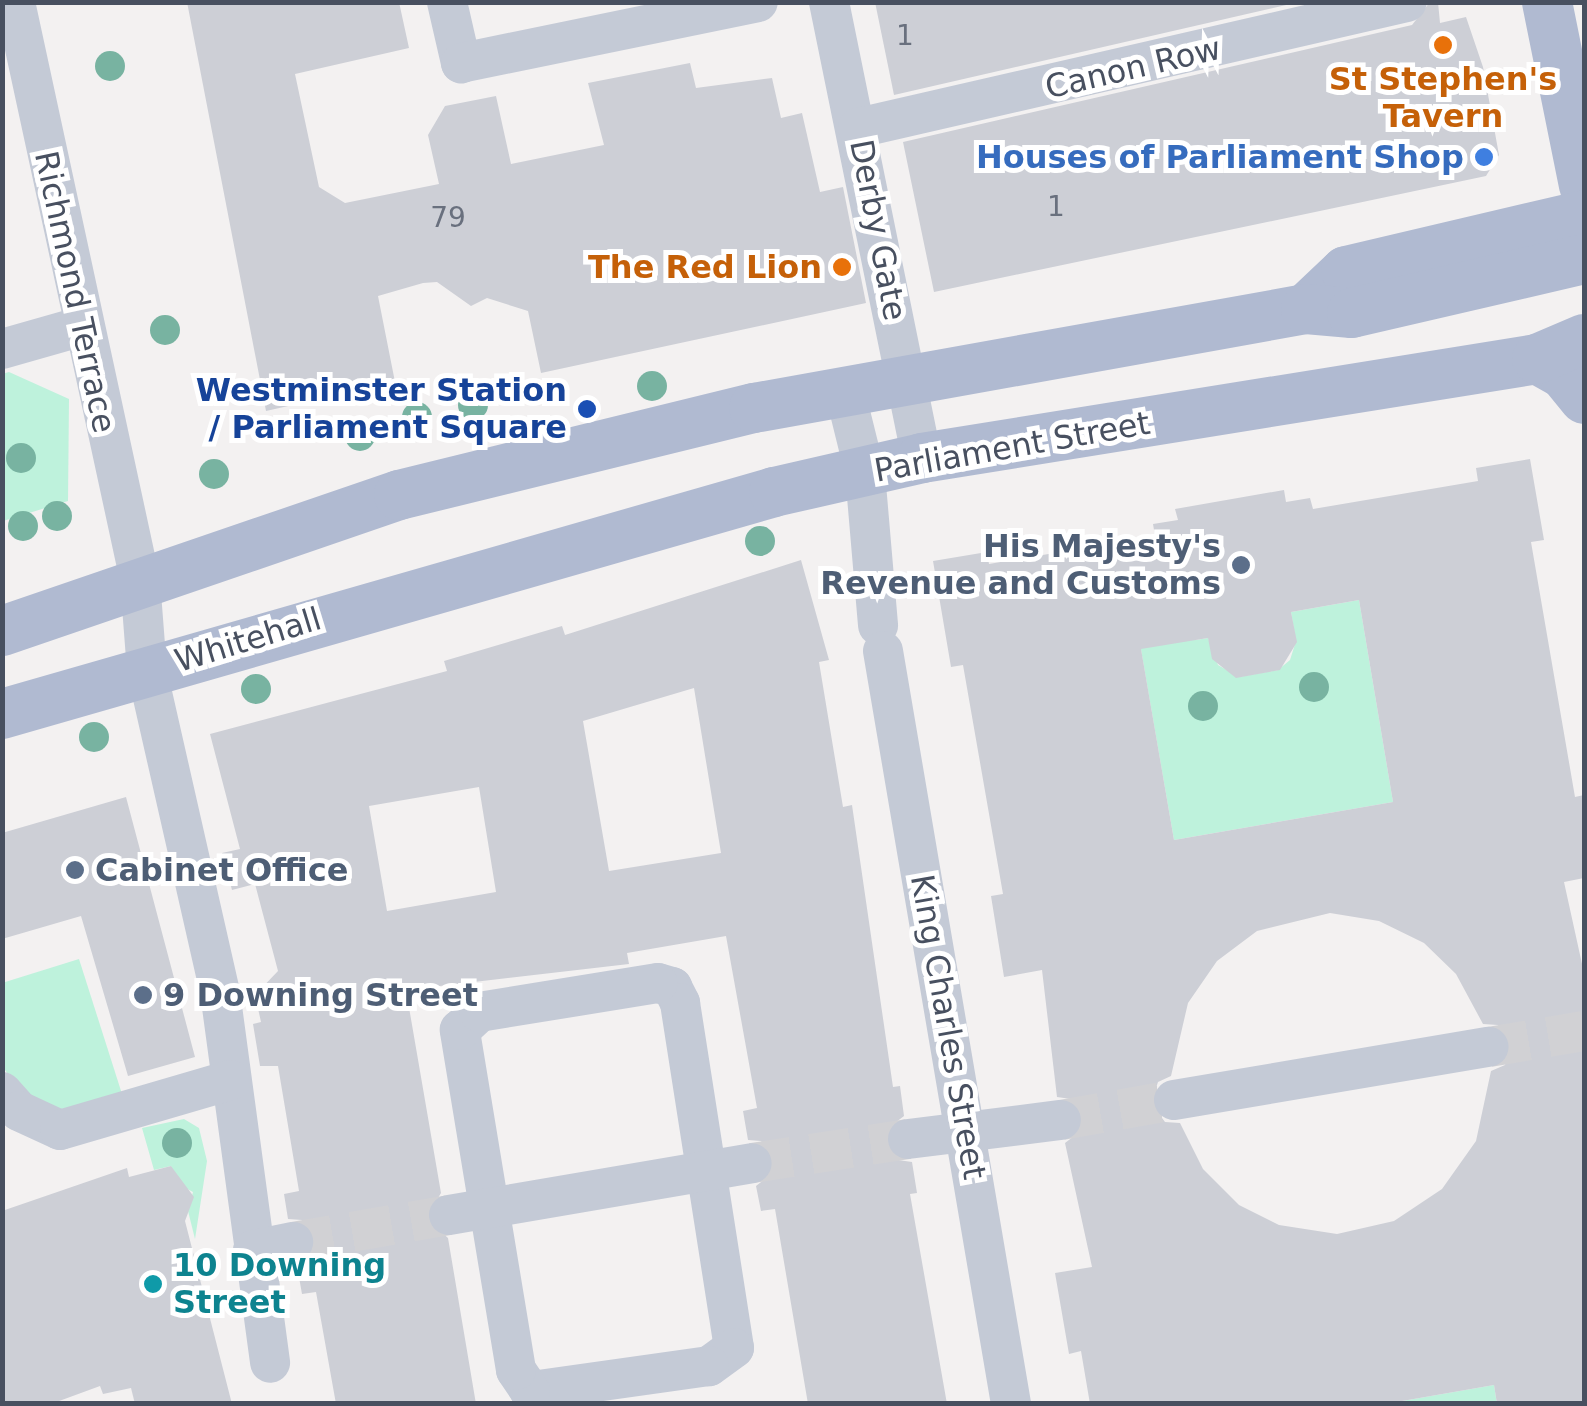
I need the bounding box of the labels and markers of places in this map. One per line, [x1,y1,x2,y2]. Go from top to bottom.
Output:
marker: St Stephen's Tavern [1432,34,1454,56]
place label: St Stephen's Tavern [1329,61,1557,136]
place label: Houses of Parliament Shop [976,138,1464,176]
marker: Houses of Parliament Shop [1473,146,1495,168]
place label: The Red Lion [588,248,822,286]
marker: The Red Lion [831,256,853,278]
place label: Westminster Station / Parliament Square [196,372,567,447]
marker: Westminster Station / Parliament Square [576,398,598,420]
place label: His Majesty's Revenue and Customs [820,528,1221,603]
marker: His Majesty's Revenue and Customs [1230,554,1252,576]
place label: Cabinet Office [95,851,348,889]
marker: Cabinet Office [64,859,86,881]
place label: 9 Downing Street [163,976,478,1014]
marker: 9 Downing Street [132,984,154,1006]
place label: 10 Downing Street [173,1247,386,1322]
marker: 10 Downing Street [142,1273,164,1295]

